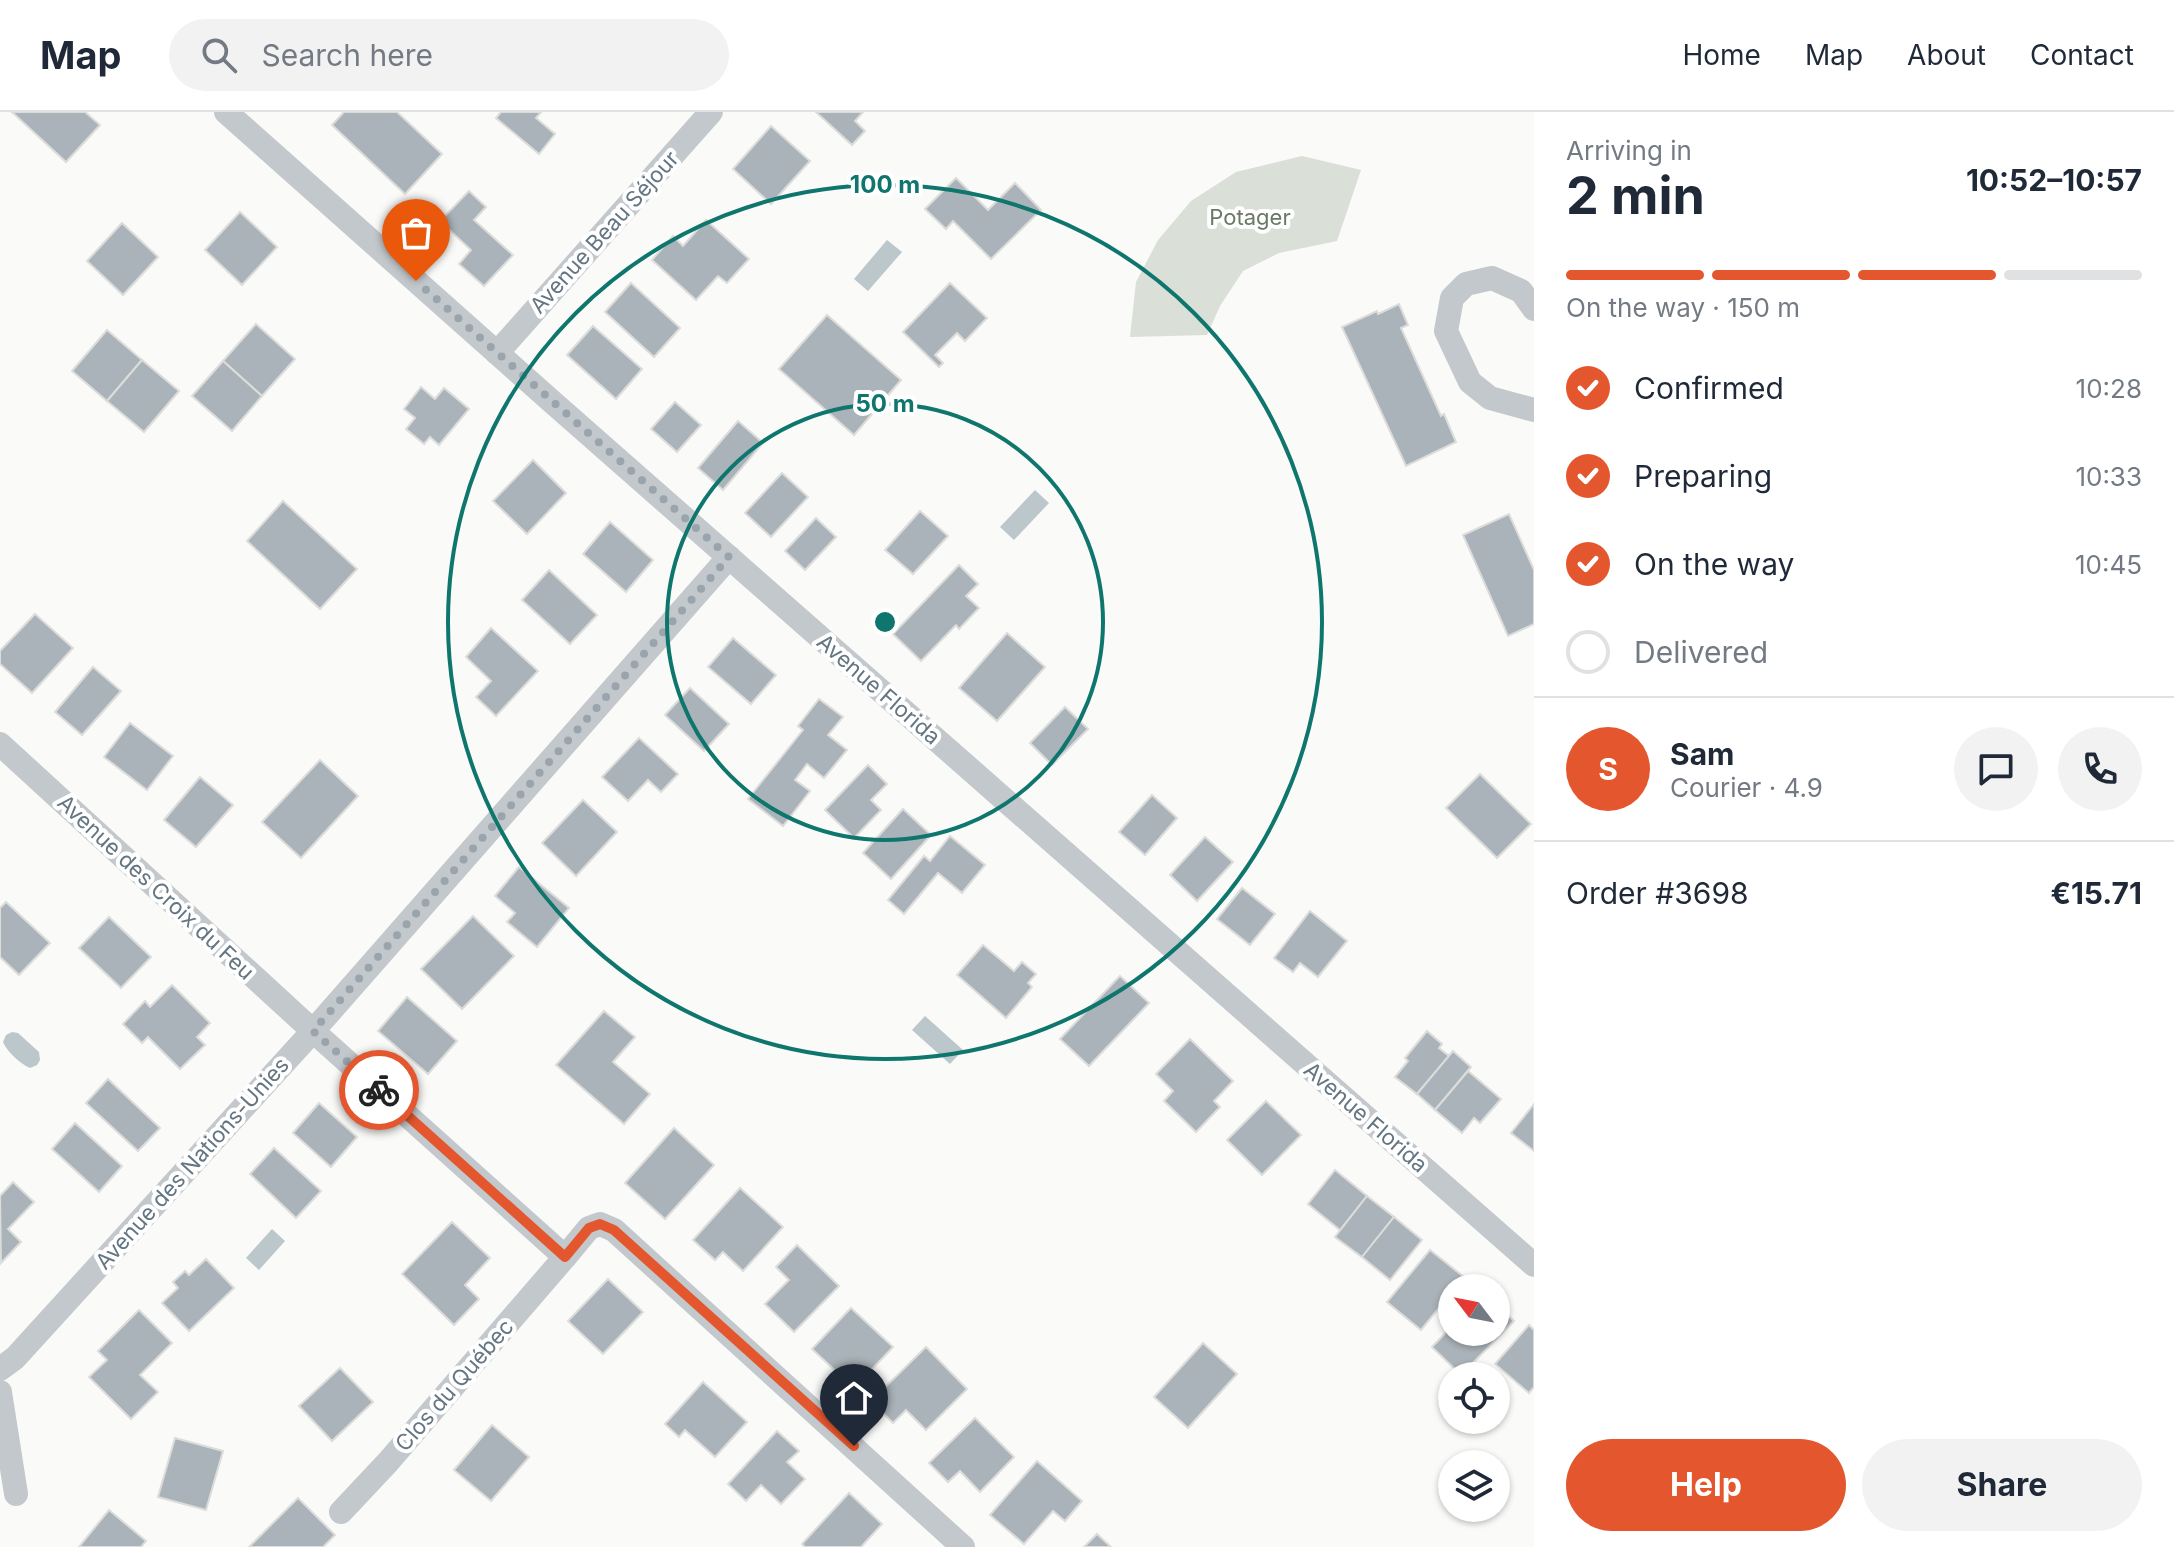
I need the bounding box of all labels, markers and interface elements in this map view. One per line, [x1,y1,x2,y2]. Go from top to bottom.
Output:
search box [169,19,729,91]
text: Map [40,32,121,78]
icon: search [197,33,241,77]
text: Search here [261,37,433,73]
text: Home [1682,38,1761,72]
text: Map [1805,38,1863,72]
text: About [1907,38,1986,72]
text: Contact [2030,38,2134,72]
text: Arriving in [1566,135,1692,166]
street label: Avenue Beau Séjour [524,146,684,318]
text: 10:52–10:57 [1966,162,2142,198]
text: 2 min [1566,164,1705,227]
text: 100 m [850,170,920,199]
pin [382,199,450,281]
park label: Potager [1209,204,1291,230]
icon: bag [394,211,438,255]
text: On the way · 150 m [1566,292,1800,323]
icon: check [1566,366,1610,410]
text: Confirmed [1634,370,1784,406]
text: 10:28 [2076,373,2142,404]
text: 50 m [855,389,915,418]
icon: check [1566,454,1610,498]
text: Preparing [1634,458,1772,494]
text: 10:33 [2075,461,2142,492]
icon: check [1566,542,1610,586]
text: On the way [1634,546,1794,582]
text: 10:45 [2075,549,2142,580]
centre of rings [871,608,899,636]
street label: Avenue Florida [812,628,946,750]
text: Delivered [1634,634,1768,670]
button: chat [1954,727,2038,811]
button: phone [2058,727,2142,811]
text: Sam [1670,736,1734,772]
text: S [1598,751,1618,787]
text: Courier · 4.9 [1670,772,1823,803]
street label: Avenue des Croix du Feu [52,789,260,985]
text: Order #3698 [1566,875,1749,911]
text: €15.71 [2050,875,2142,911]
courier [339,1050,419,1130]
street label: Avenue des Nations-Unies [90,1052,294,1274]
street label: Avenue Florida [1299,1056,1433,1178]
icon: bike [357,1068,401,1112]
north arrow [1438,1274,1510,1346]
map controls [1438,1274,1510,1522]
street label: Clos du Québec [390,1314,518,1456]
button: locate [1438,1362,1510,1434]
pin [820,1364,888,1446]
icon: home [832,1376,876,1420]
button: Help [1566,1439,1846,1531]
button: Share [1862,1439,2142,1531]
button: layers [1438,1450,1510,1522]

